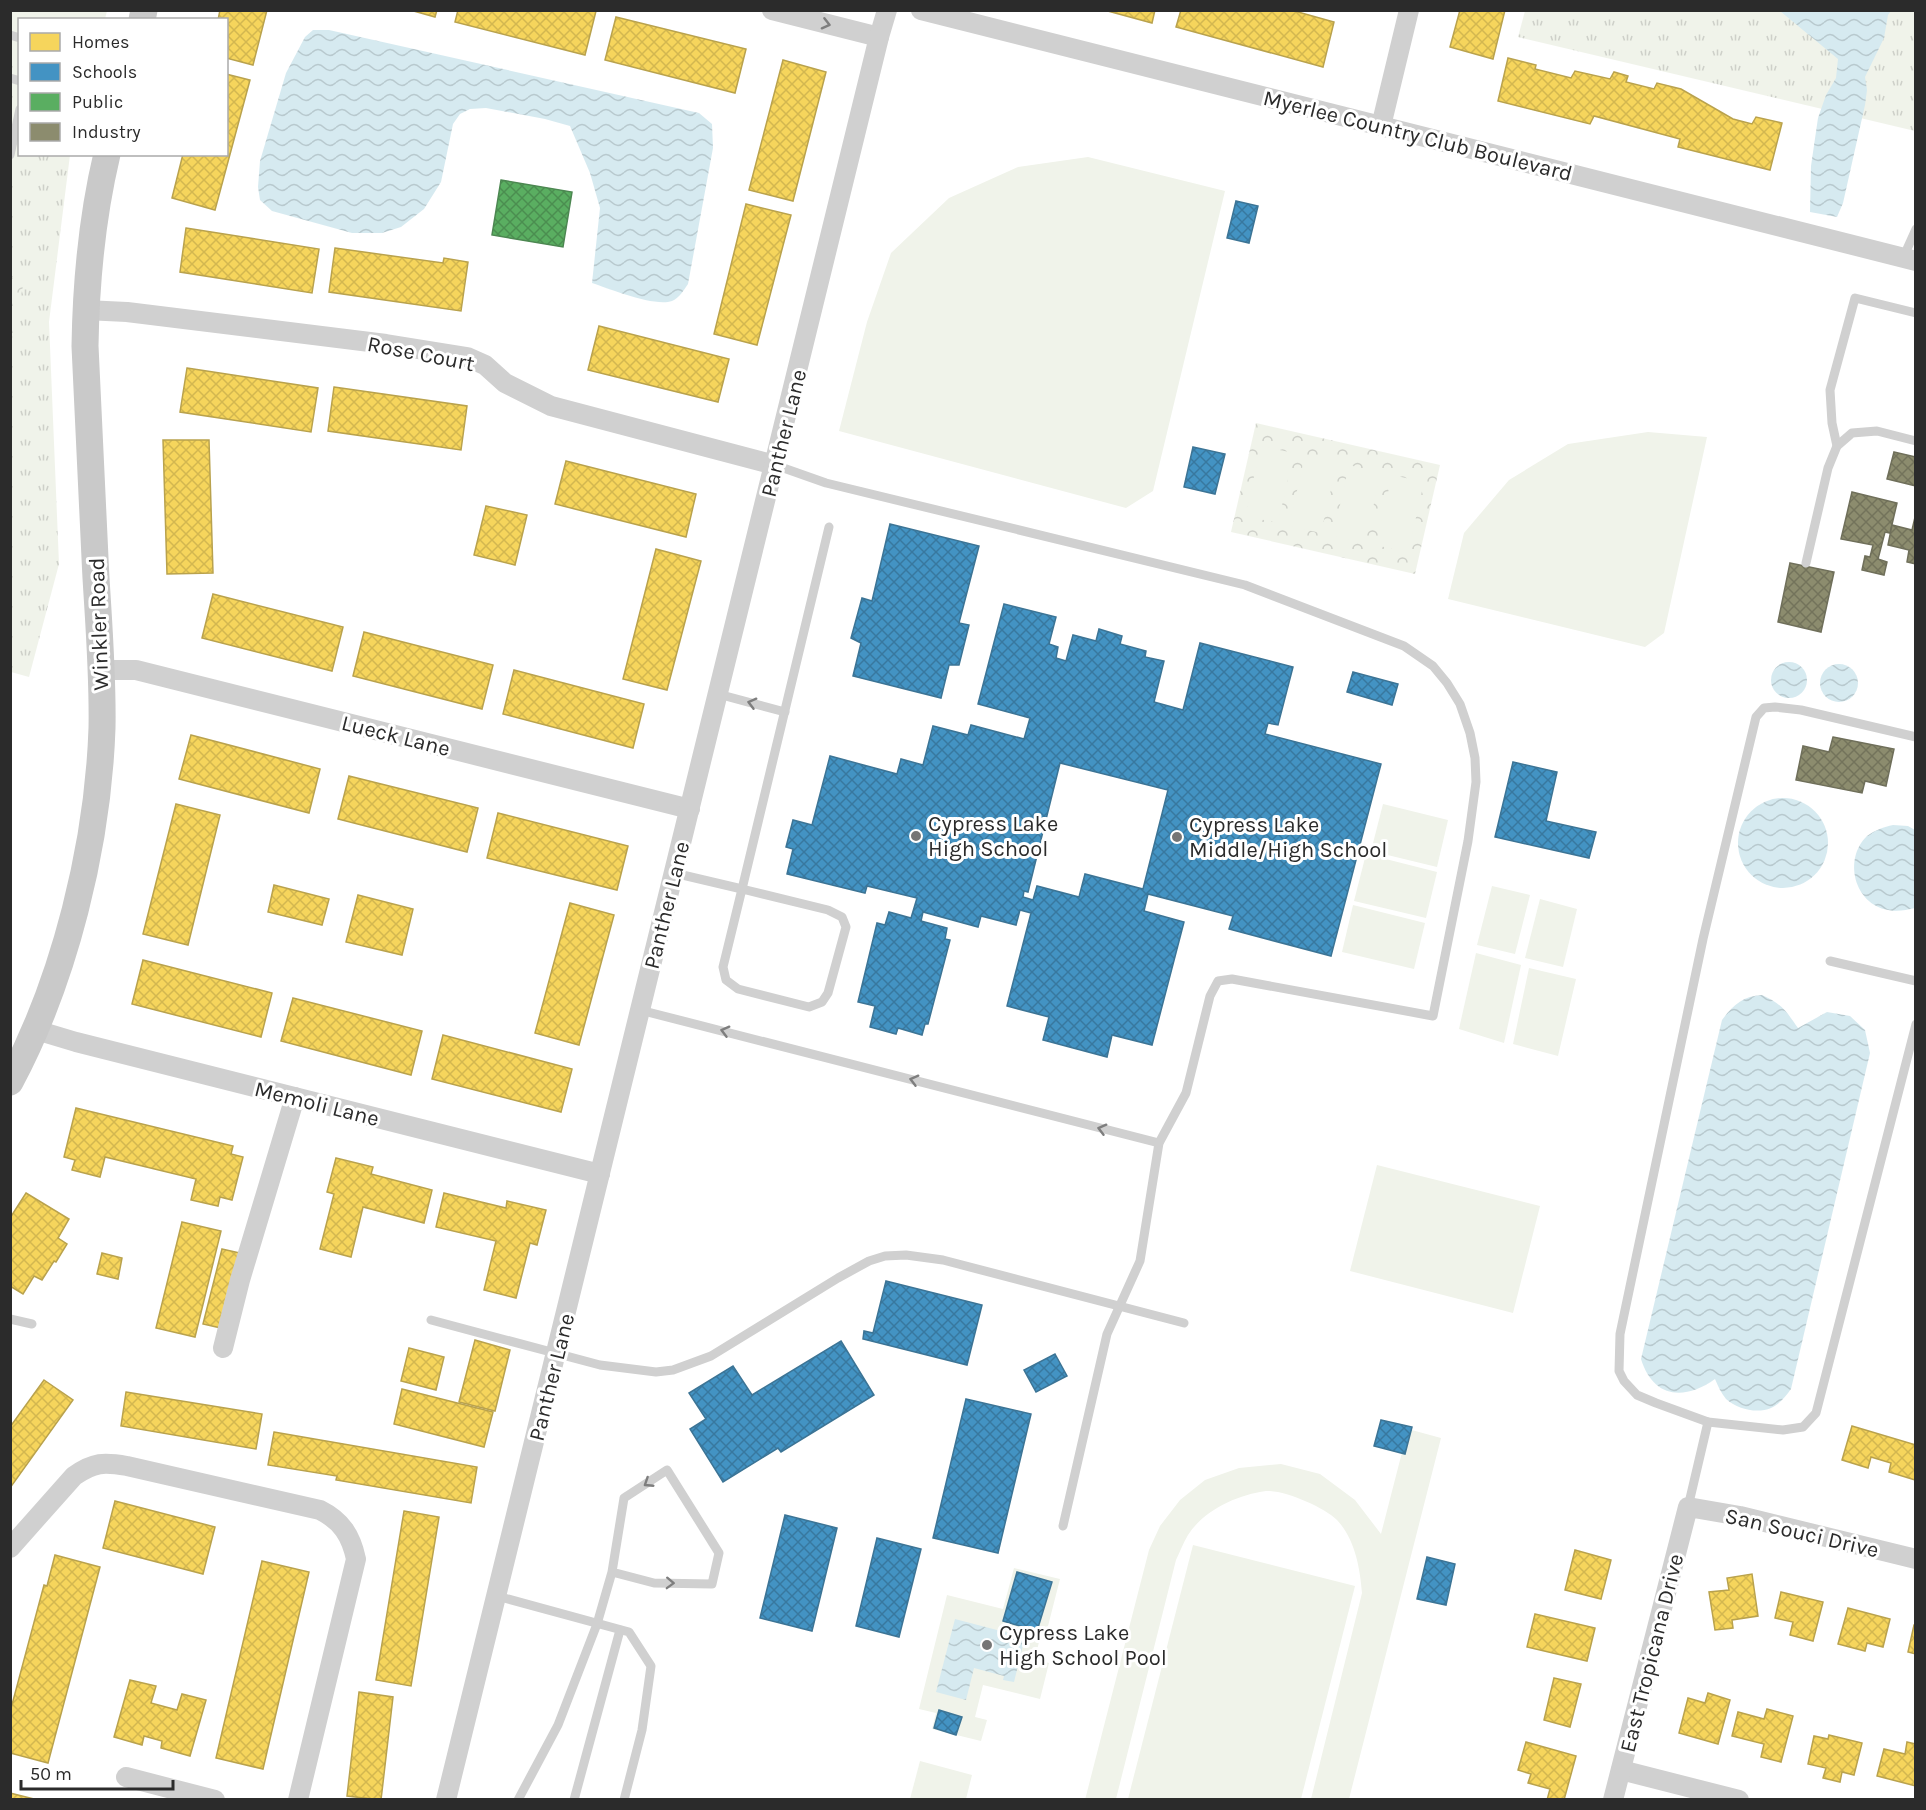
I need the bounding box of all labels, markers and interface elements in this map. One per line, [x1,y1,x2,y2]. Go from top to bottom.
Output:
one-way arrow [820,17,830,29]
legend [18,18,228,156]
text: Homes [72,31,129,53]
text: Schools [72,61,137,83]
street label: Myerlee Country Club Boulevard [1260,85,1575,187]
text: Public [72,91,123,113]
text: Industry [72,121,141,143]
street label: Rose Court [365,331,477,377]
street label: Panther Lane [756,367,812,500]
street label: Winkler Road [84,557,114,691]
one-way arrow [747,697,757,710]
street label: Lueck Lane [339,710,453,762]
place label: Cypress Lake High School [928,811,1058,862]
place label: Cypress Lake Middle/High School [1189,812,1388,863]
marker: Cypress Lake High School [909,829,923,843]
marker: Cypress Lake Middle/High School [1170,830,1184,844]
street label: Panther Lane [639,839,695,972]
one-way arrow [720,1025,730,1038]
one-way arrow [909,1074,919,1087]
street label: Memoli Lane [252,1076,382,1132]
one-way arrow [1098,1123,1108,1136]
street label: Panther Lane [524,1311,580,1444]
one-way arrow [644,1475,654,1487]
street label: San Souci Drive [1722,1503,1881,1563]
street label: East Tropicana Drive [1615,1551,1689,1755]
one-way arrow [665,1577,674,1589]
place label: Cypress Lake High School Pool [999,1620,1167,1671]
marker: Cypress Lake High School Pool [980,1638,994,1652]
scale bar [21,1753,172,1791]
text: 50 m [30,1763,72,1785]

